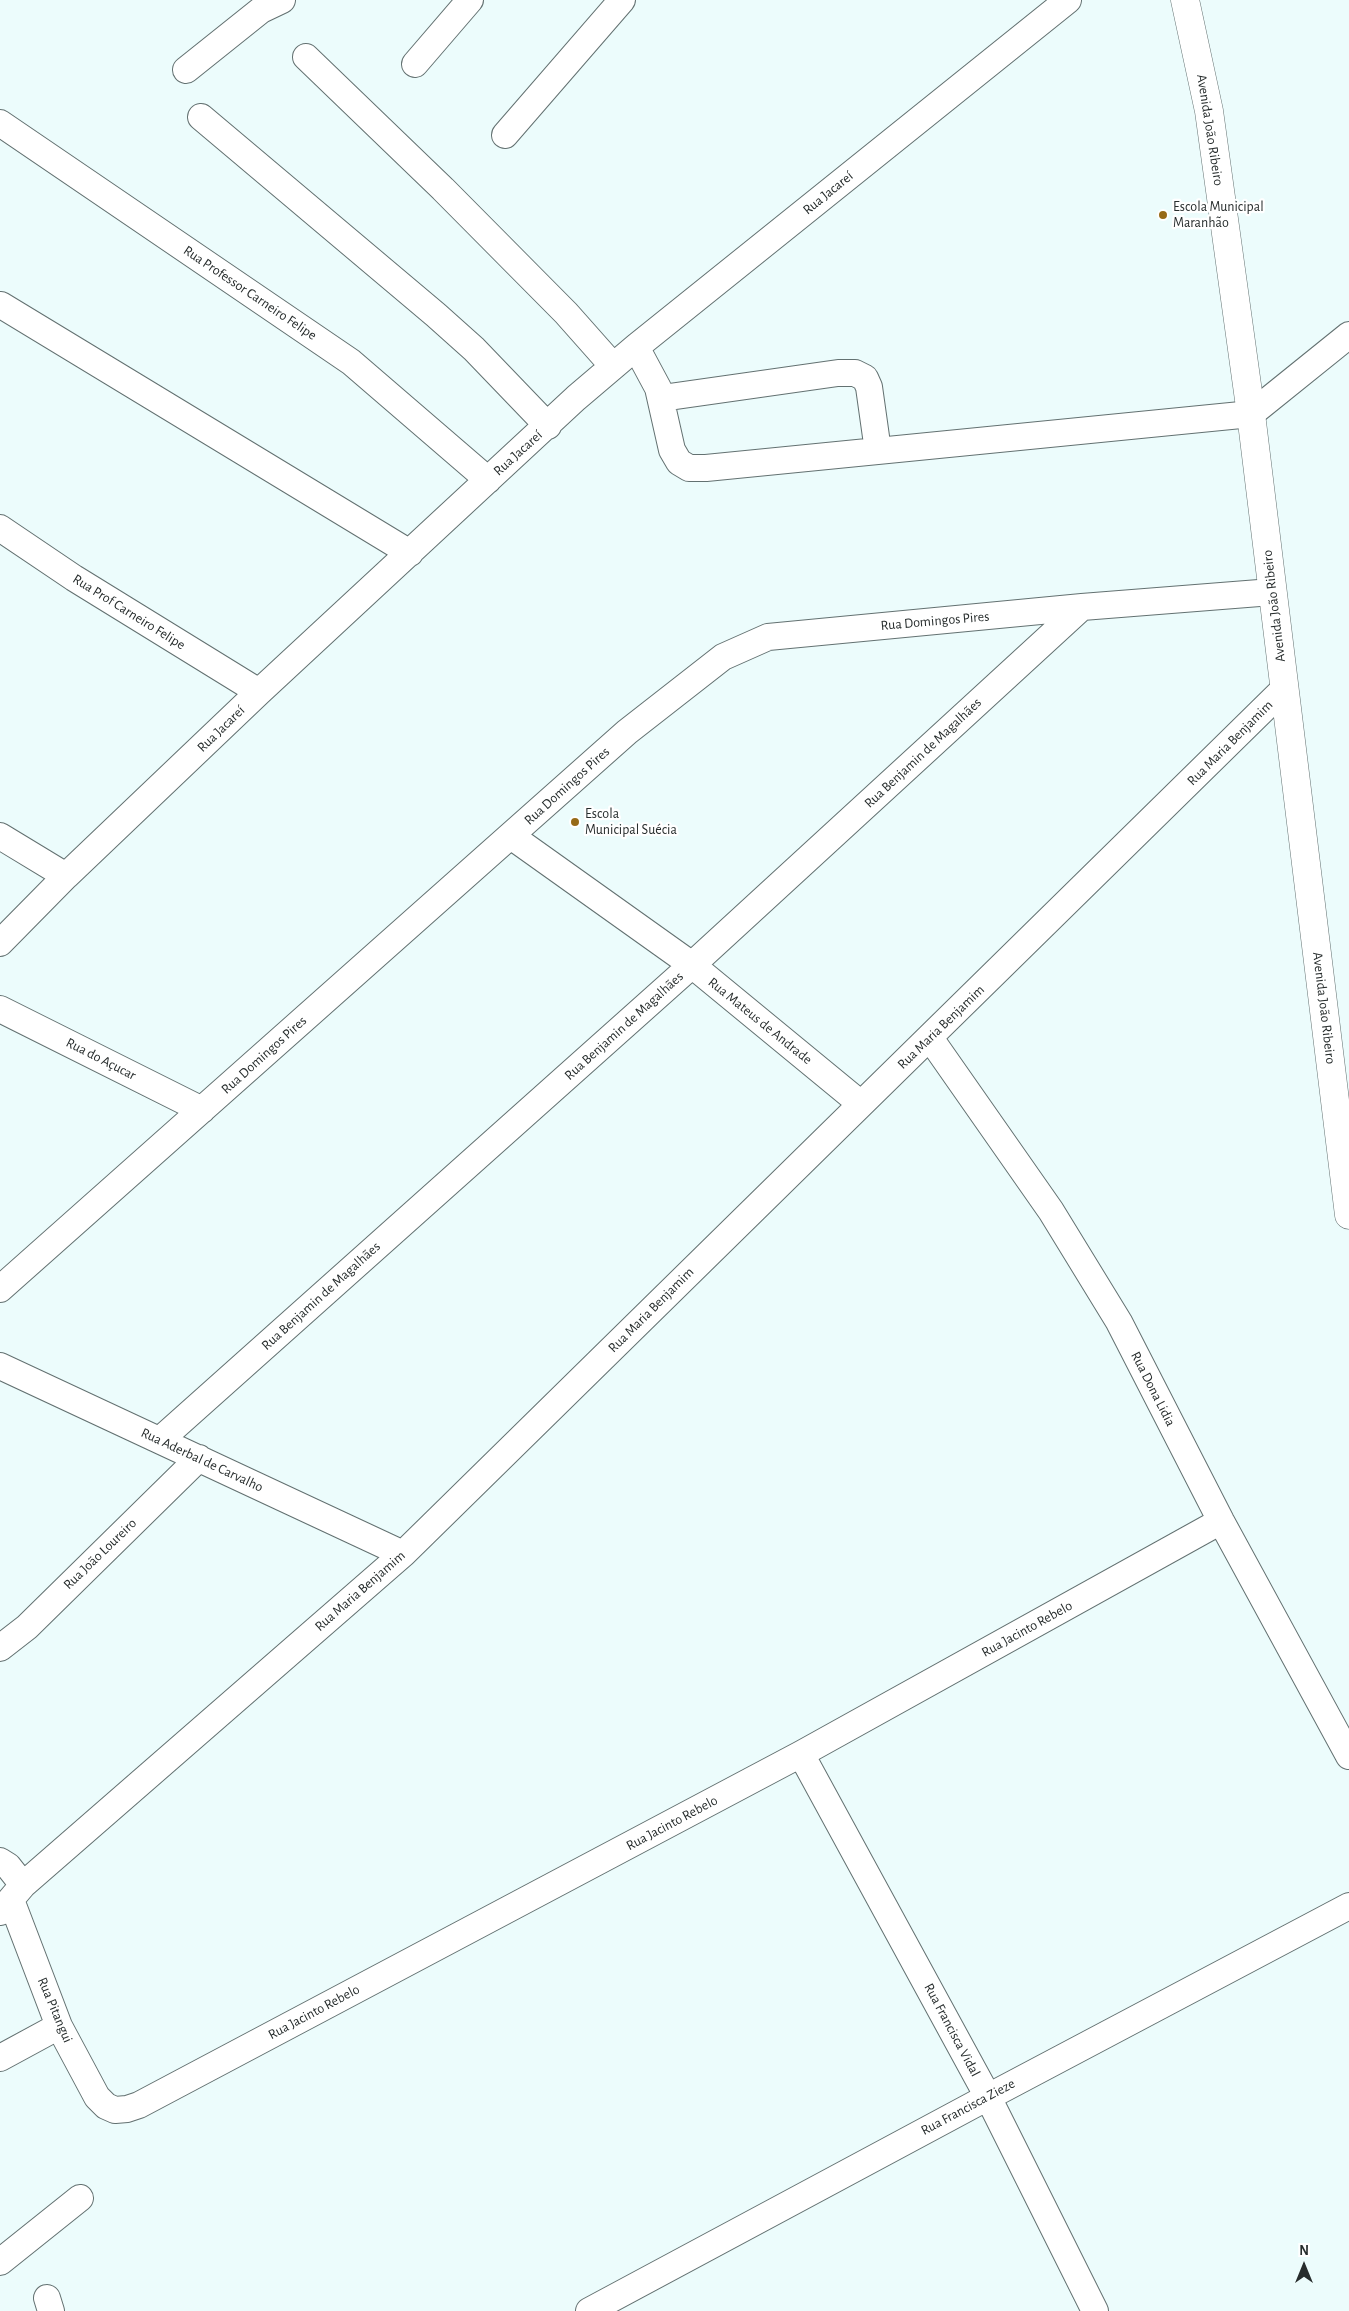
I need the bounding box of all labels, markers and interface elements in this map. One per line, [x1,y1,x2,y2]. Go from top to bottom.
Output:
street label: Avenida João Ribeiro [1193,73,1227,187]
street label: Rua Jacareí [799,168,857,218]
place label: Escola Municipal Maranhão [1173,199,1264,232]
marker: Escola Municipal Maranhão [1157,209,1169,221]
street label: Rua Professor Carneiro Felipe [180,242,320,344]
street label: Rua Jacareí [490,427,546,479]
street label: Avenida João Ribeiro [1259,549,1289,663]
street label: Rua Prof Carneiro Felipe [70,571,188,653]
street label: Rua Domingos Pires [880,608,990,634]
street label: Rua Benjamin de Magalhães [861,694,985,812]
street label: Rua Maria Benjamim [1184,697,1276,789]
street label: Rua Jacareí [194,702,248,756]
street label: Rua Domingos Pires [521,743,613,829]
place label: Escola Municipal Suécia [585,806,677,839]
marker: Escola Municipal Suécia [569,816,581,828]
street label: Avenida João Ribeiro [1309,951,1339,1065]
street label: Rua Benjamin de Magalhães [561,968,687,1084]
street label: Rua Mateus de Andrade [705,974,815,1068]
street label: Rua Maria Benjamim [894,981,988,1073]
street label: Rua Domingos Pires [218,1012,310,1098]
street label: Rua do Açucar [63,1034,139,1084]
street label: Rua Benjamin de Magalhães [258,1238,384,1354]
street label: Rua Maria Benjamim [605,1264,697,1356]
street label: Rua Dona Lidia [1127,1349,1179,1429]
street label: Rua Aderbal de Carvalho [138,1424,266,1496]
street label: Rua João Loureiro [60,1515,140,1593]
street label: Rua Maria Benjamim [311,1547,409,1635]
street label: Rua Jacinto Rebelo [979,1597,1075,1661]
street label: Rua Jacinto Rebelo [623,1792,721,1854]
street label: Rua Pitangui [34,1975,76,2045]
street label: Rua Francisca Vidal [920,1980,984,2080]
street label: Rua Jacinto Rebelo [265,1981,363,2043]
street label: Rua Francisca Zieze [918,2075,1018,2139]
north arrow [1279,2241,1329,2291]
text: N [1299,2244,1309,2258]

